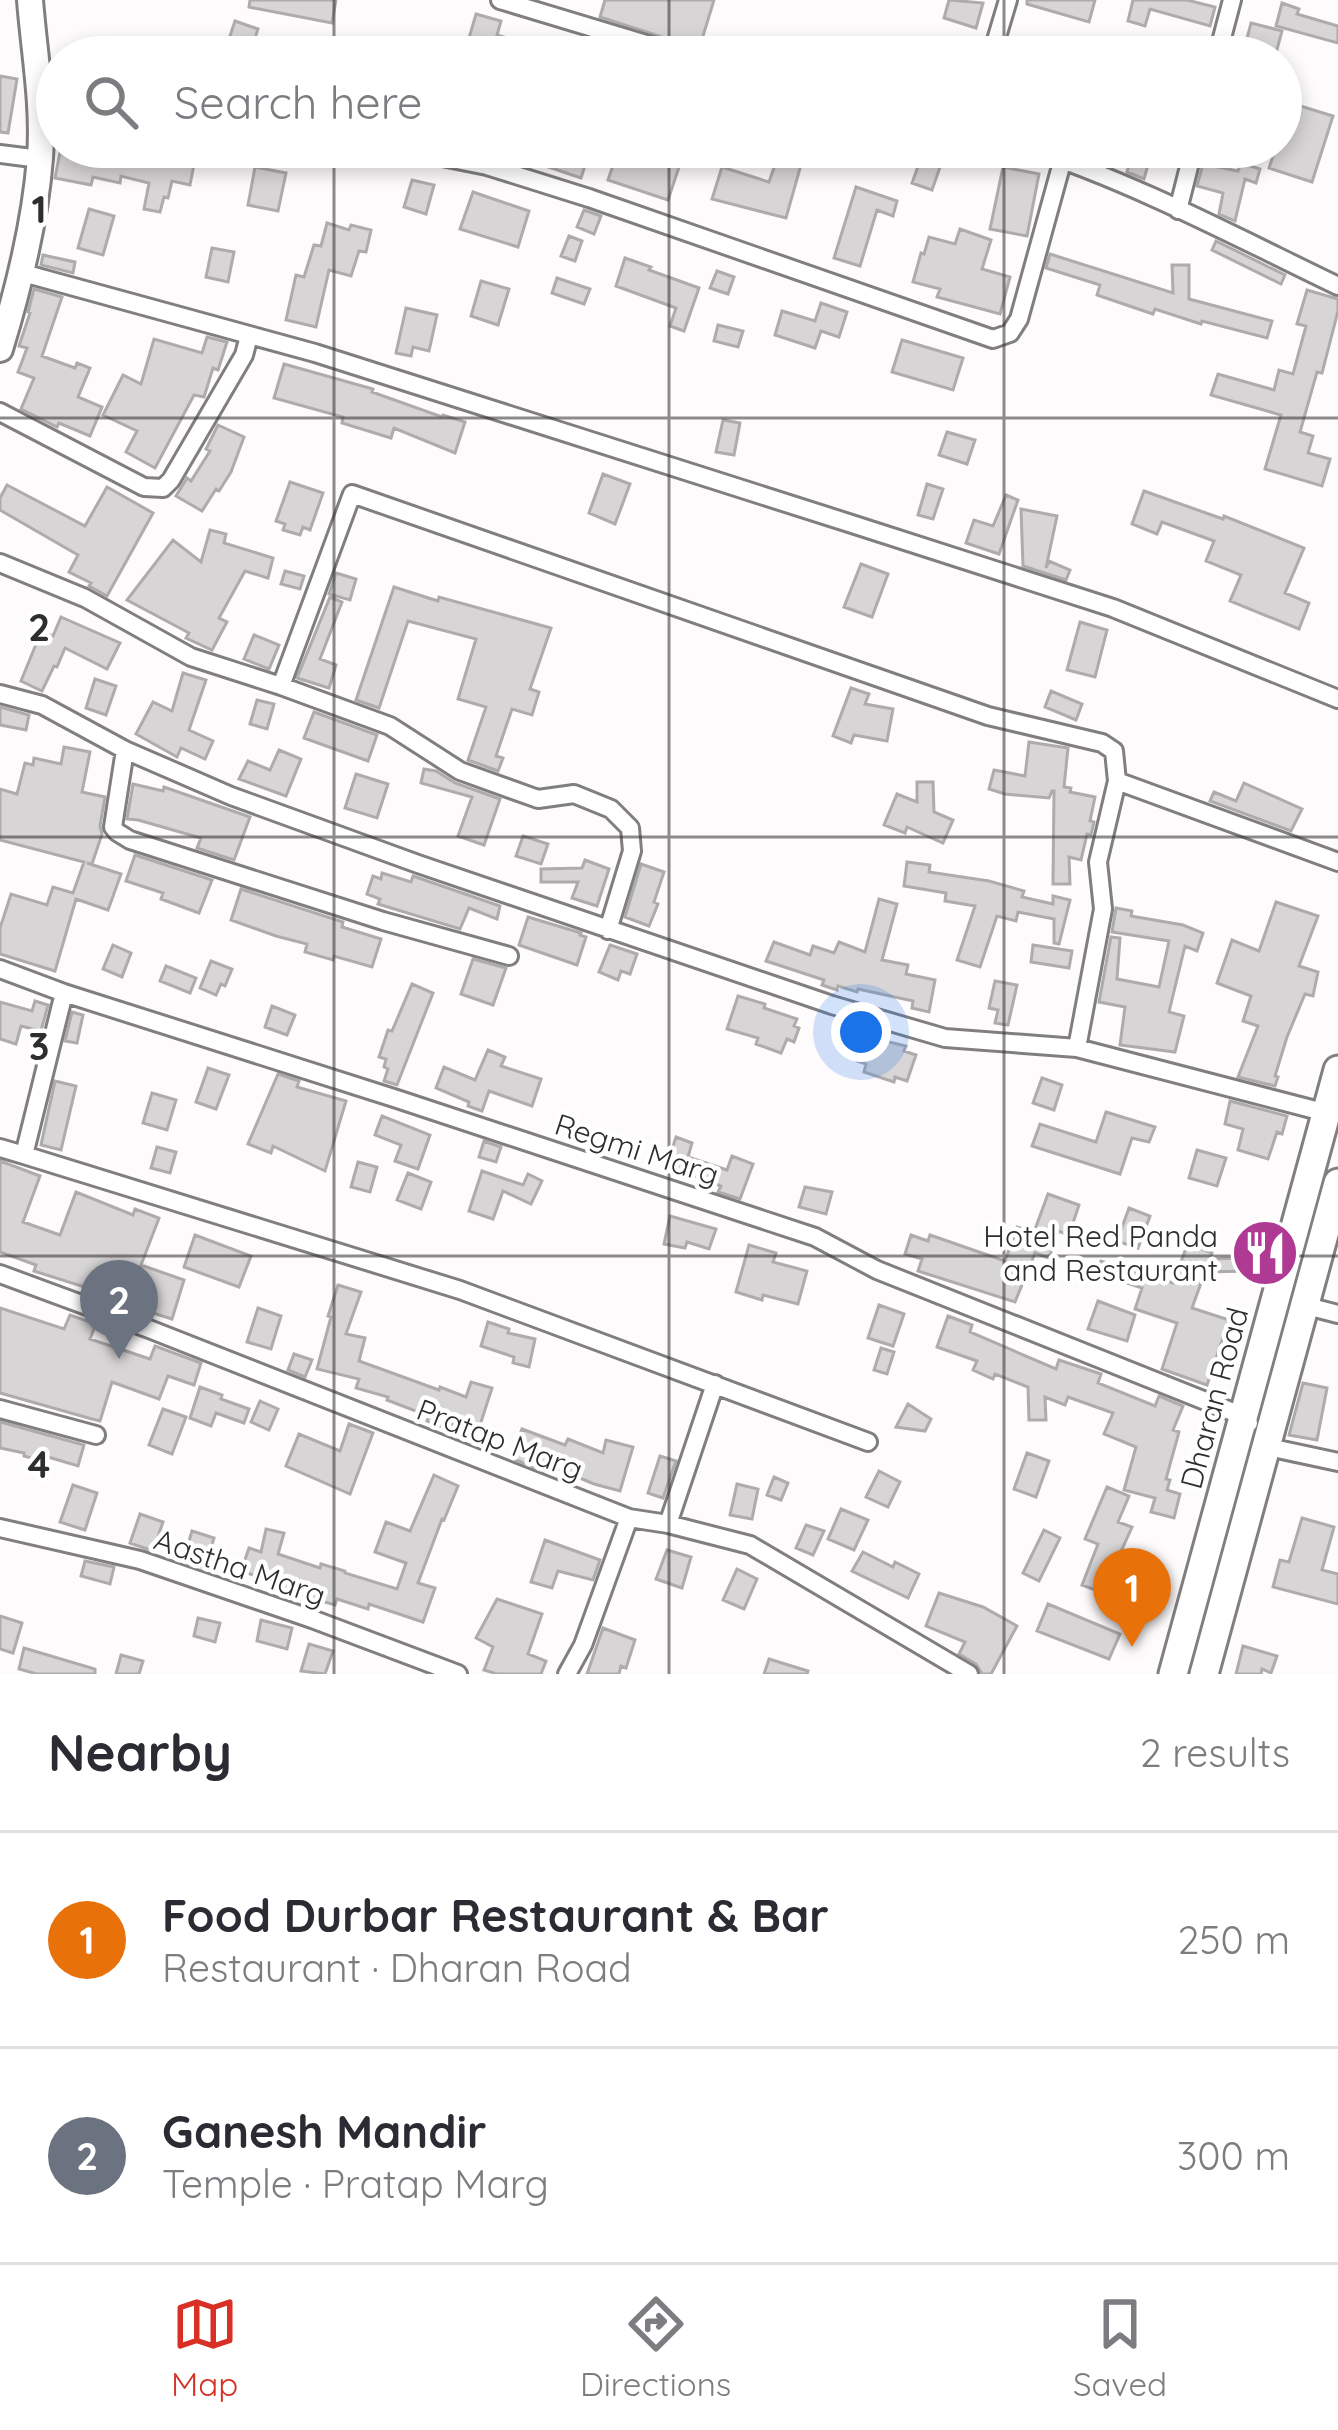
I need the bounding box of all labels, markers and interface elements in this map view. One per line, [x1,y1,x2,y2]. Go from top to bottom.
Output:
search box [36,36,1302,168]
icon: search [78,69,144,135]
text: Search here [174,74,422,130]
text: 1 [31,184,47,233]
text: 2 [28,602,50,651]
your location [831,1002,891,1062]
text: 3 [29,1021,49,1070]
street label: Regmi Marg [550,1105,724,1193]
place label: Hotel Red Panda and Restaurant [983,1217,1218,1289]
restaurant icon: Hotel Red Panda and Restaurant [1230,1218,1300,1288]
pin: 2 [80,1260,158,1359]
street label: Dharan Road [1172,1303,1256,1493]
street label: Pratap Marg [412,1390,588,1488]
text: 4 [28,1439,50,1488]
street label: Aastha Marg [149,1520,331,1614]
pin: 1 [1093,1548,1171,1647]
text: Nearby [48,1720,232,1784]
text: 2 results [1140,1728,1290,1777]
text: Food Durbar Restaurant & Bar [162,1887,829,1943]
text: 1 [79,1915,95,1964]
text: 250 m [1178,1915,1290,1964]
text: Restaurant · Dharan Road [162,1943,632,1992]
text: Ganesh Mandir [162,2103,487,2159]
text: 2 [76,2131,98,2180]
text: 300 m [1177,2131,1290,2180]
text: Temple · Pratap Marg [162,2159,549,2208]
tab: Map [171,2291,238,2404]
tab: Directions [580,2291,731,2404]
tab: Saved [1073,2291,1167,2404]

